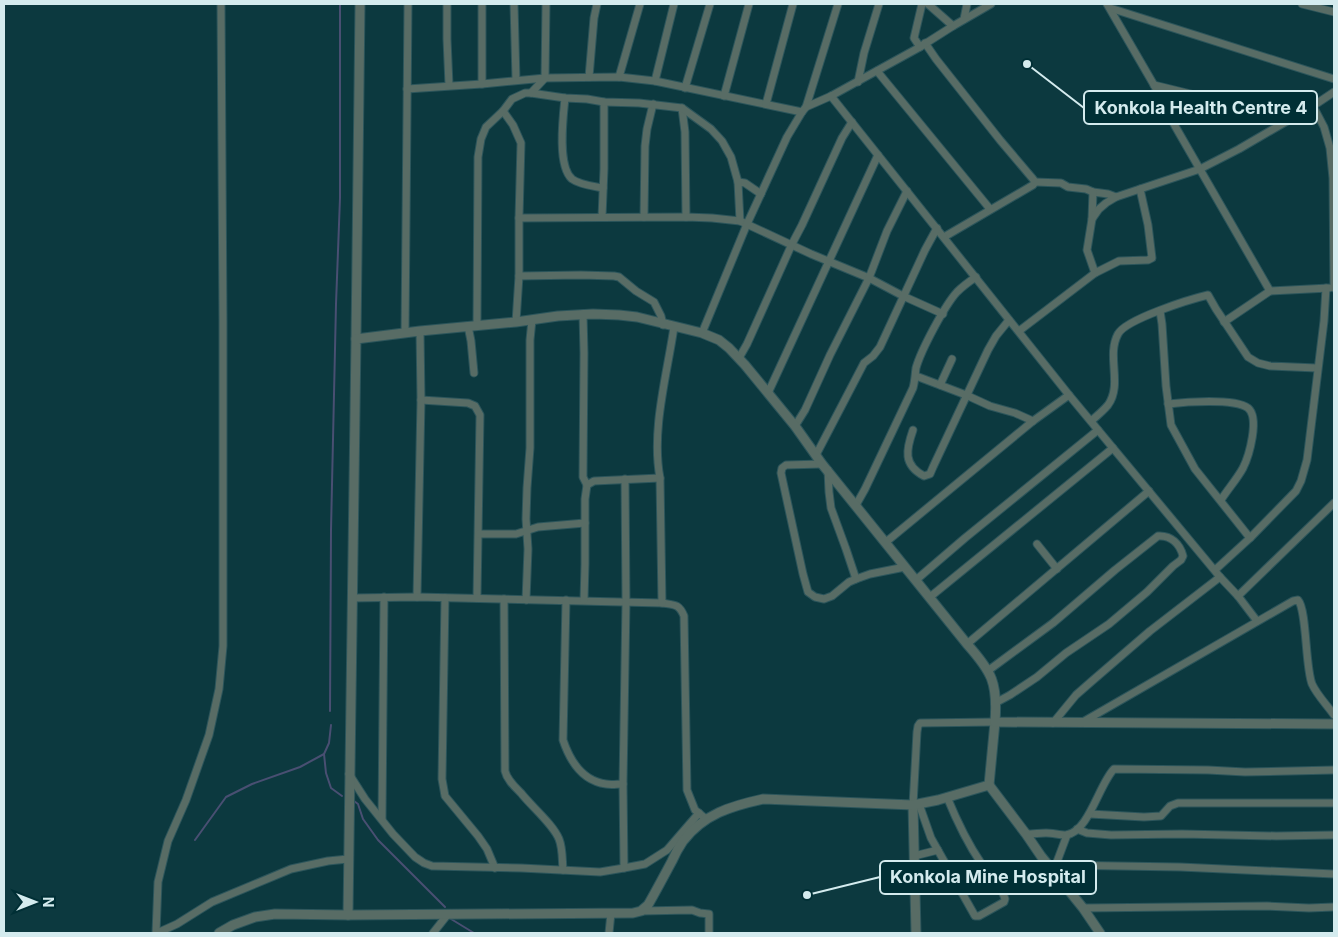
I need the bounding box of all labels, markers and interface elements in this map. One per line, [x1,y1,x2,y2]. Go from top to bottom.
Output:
callout: Konkola Health Centre 4 [1084,91,1317,124]
text: Konkola Health Centre 4 [1094,97,1308,118]
callout: Konkola Mine Hospital [880,861,1096,894]
text: Konkola Mine Hospital [890,866,1086,887]
north arrow [10,877,60,927]
text: N [40,897,57,907]

